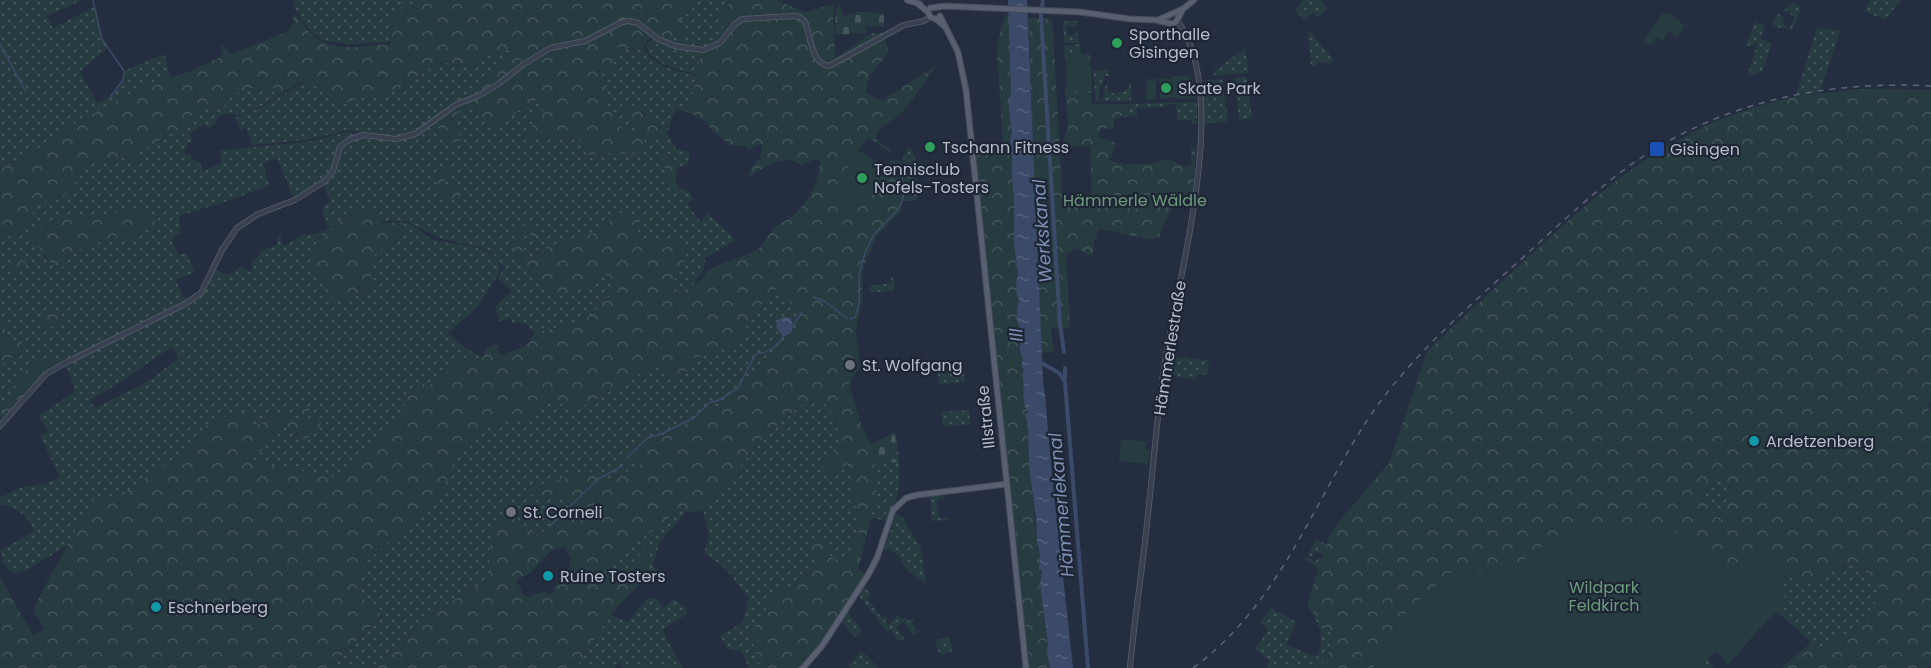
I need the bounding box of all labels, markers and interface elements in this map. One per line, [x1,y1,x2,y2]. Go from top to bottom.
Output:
place label: Sporthalle Gisingen [1129,23,1210,64]
marker: Sporthalle Gisingen [1110,36,1124,50]
place label: Skate Park [1178,77,1262,100]
marker: Skate Park [1159,81,1173,95]
place label: Tschann Fitness [942,136,1069,159]
place label: Gisingen [1670,138,1740,161]
marker: Tschann Fitness [923,140,937,154]
marker: Gisingen [1648,140,1666,158]
place label: Tennisclub Nofels-Tosters [874,158,989,199]
marker: Tennisclub Nofels-Tosters [855,171,869,185]
water label: Werkskanal [1026,178,1058,284]
park label: Hämmerle Wäldle [1063,189,1207,212]
street label: Hämmerlestraße [1148,279,1192,417]
water label: Ill [1003,327,1029,342]
place label: St. Wolfgang [862,354,963,377]
marker: St. Wolfgang [843,358,857,372]
street label: Illstraße [971,384,1001,450]
place label: Ardetzenberg [1766,430,1874,453]
water label: Hämmerlekanal [1042,431,1080,578]
marker: Ardetzenberg [1747,434,1761,448]
place label: St. Corneli [523,501,602,524]
marker: St. Corneli [504,505,518,519]
place label: Ruine Tosters [560,565,666,588]
marker: Ruine Tosters [541,569,555,583]
park label: Wildpark Feldkirch [1569,576,1640,617]
place label: Eschnerberg [168,596,268,619]
marker: Eschnerberg [149,600,163,614]

